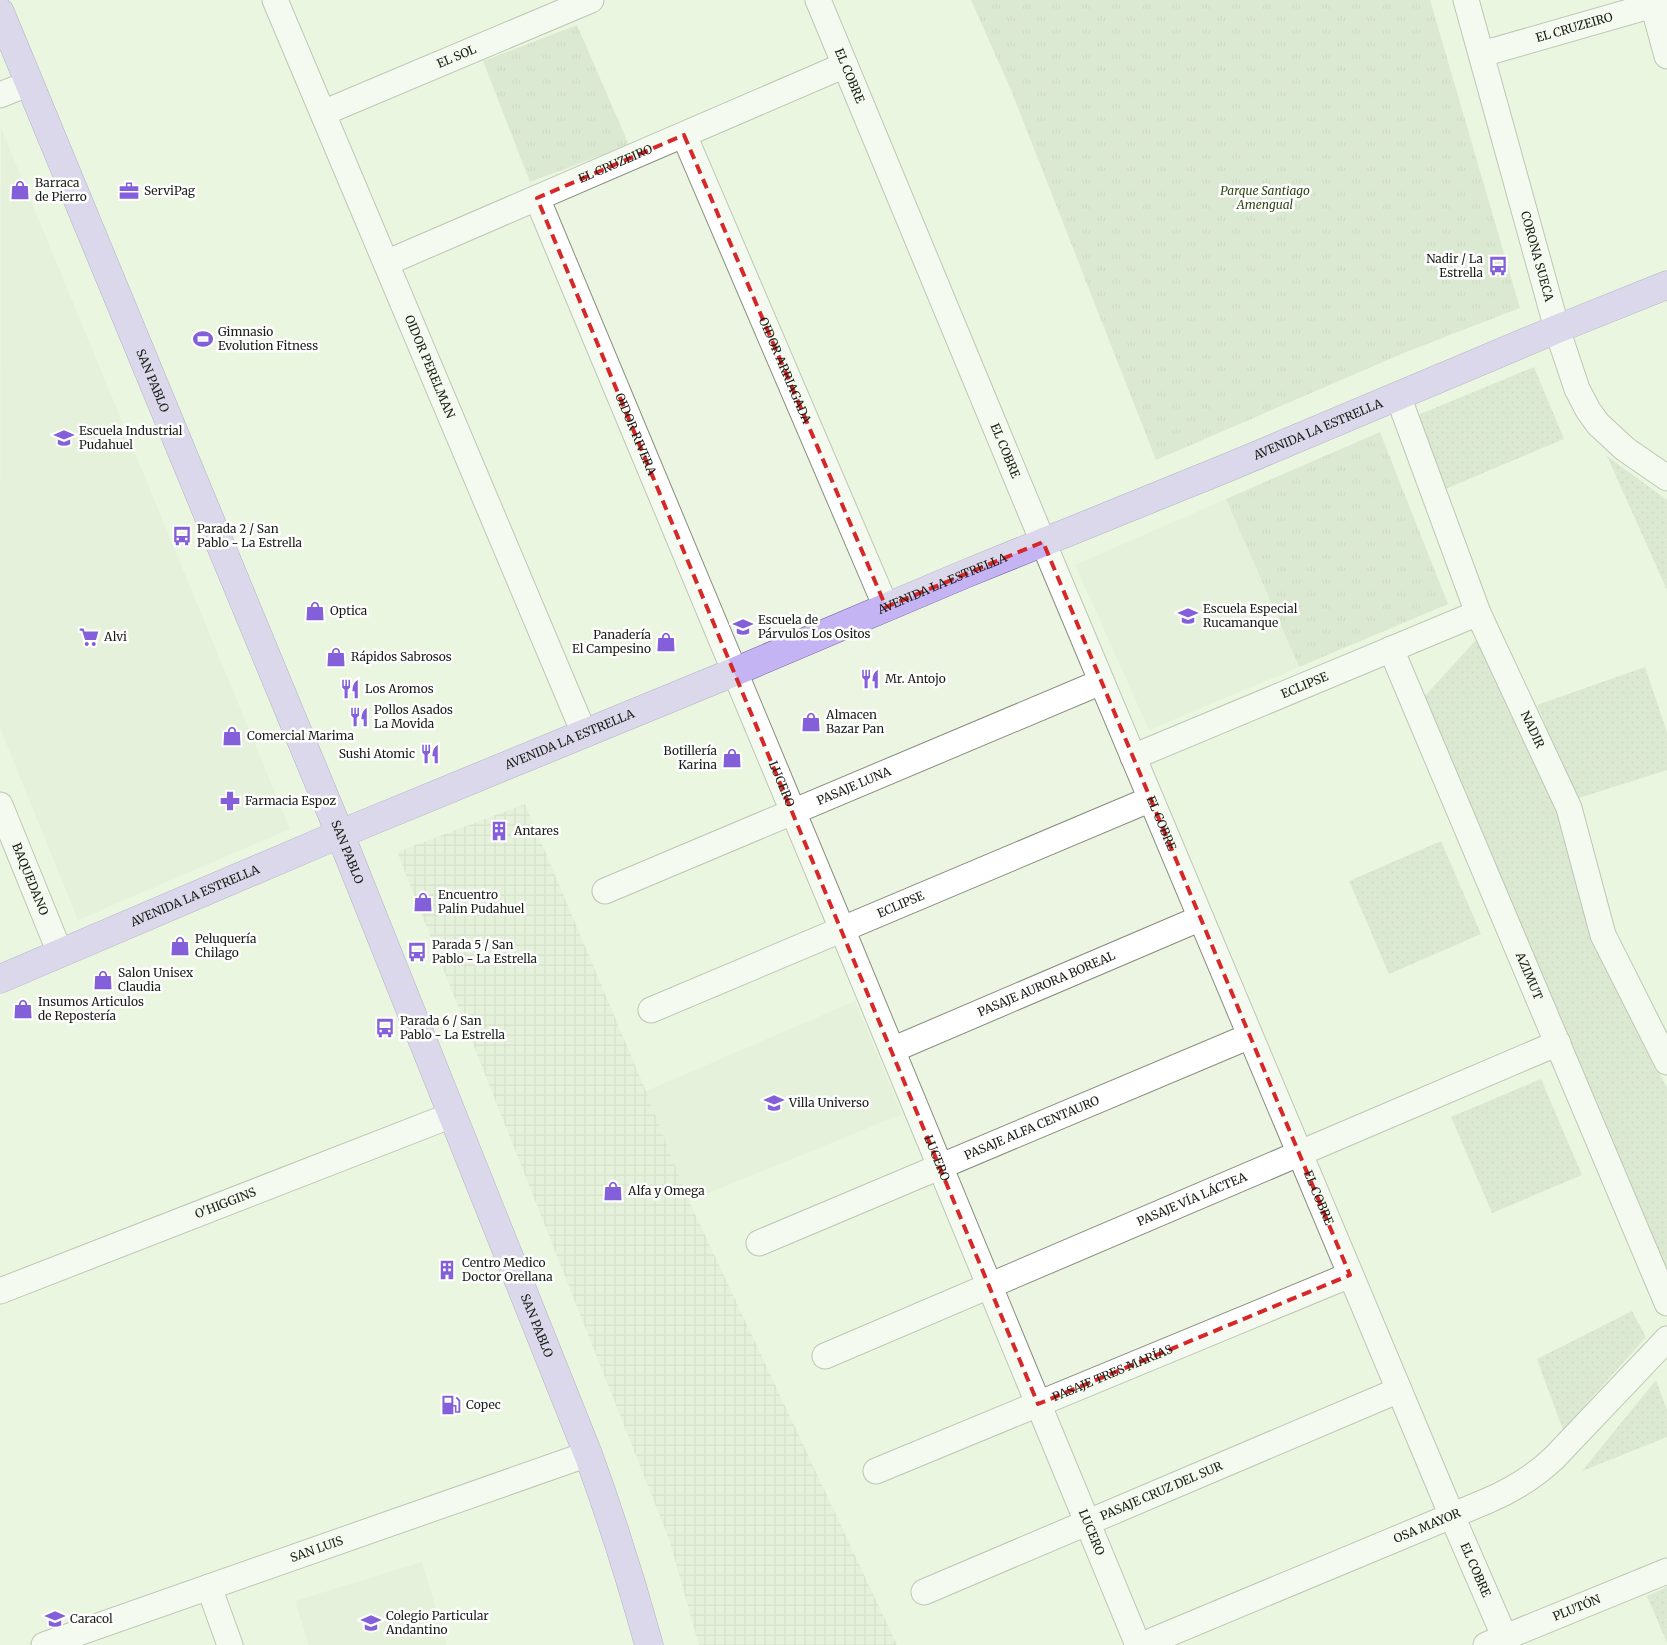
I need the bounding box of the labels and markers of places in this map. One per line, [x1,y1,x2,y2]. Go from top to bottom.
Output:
place label: Barraca de Pierro [35,175,87,204]
shop icon: Barraca de Pierro [9,179,31,201]
office icon: ServiPag [118,180,140,202]
place label: ServiPag [144,183,196,198]
place label: Nadir / La Estrella [1426,251,1484,280]
bus stop icon: Nadir / La Estrella [1487,255,1509,277]
place label: Gimnasio Evolution Fitness [218,324,318,353]
sports icon: Gimnasio Evolution Fitness [192,328,214,350]
place label: Escuela Industrial Pudahuel [79,423,183,452]
school or university icon: Escuela Industrial Pudahuel [53,427,75,449]
place label: Parada 2 / San Pablo - La Estrella [197,521,303,550]
bus stop icon: Parada 2 / San Pablo - La Estrella [171,525,193,547]
shop icon: Optica [304,600,326,622]
place label: Escuela Especial Rucamanque [1203,601,1298,630]
place label: Optica [330,603,368,618]
school or university icon: Escuela Especial Rucamanque [1177,605,1199,627]
place label: Escuela de Párvulos Los Ositos [758,612,871,641]
school or university icon: Escuela de Párvulos Los Ositos [732,616,754,638]
supermarket icon: Alvi [78,626,100,648]
place label: Panadería El Campesino [572,627,652,656]
place label: Alvi [103,629,127,644]
shop icon: Panadería El Campesino [655,631,677,653]
shop icon: Rápidos Sabrosos [325,646,347,668]
place label: Rápidos Sabrosos [351,649,452,664]
restaurant icon: Mr. Antojo [859,668,881,690]
place label: Mr. Antojo [885,671,946,686]
restaurant icon: Los Aromos [339,678,361,700]
place label: Los Aromos [365,681,434,696]
place label: Pollos Asados La Movida [374,702,453,731]
restaurant icon: Pollos Asados La Movida [348,706,370,728]
place label: Almacen Bazar Pan [825,707,884,736]
shop icon: Almacen Bazar Pan [800,711,822,733]
shop icon: Comercial Marima [221,725,243,747]
place label: Comercial Marima [247,728,354,743]
restaurant icon: Sushi Atomic [419,743,441,765]
place label: Botillería Karina [664,743,718,772]
place label: Sushi Atomic [339,746,415,761]
shop icon: Botillería Karina [721,747,743,769]
pharmacy icon: Farmacia Espoz [219,790,241,812]
place label: Farmacia Espoz [245,793,336,808]
building icon: Antares [488,820,510,842]
place label: Antares [513,823,559,838]
place label: Encuentro Palin Pudahuel [438,887,525,916]
shop icon: Encuentro Palin Pudahuel [412,891,434,913]
place label: Peluquería Chilago [195,931,257,960]
shop icon: Peluquería Chilago [169,935,191,957]
place label: Parada 5 / San Pablo - La Estrella [432,937,538,966]
bus stop icon: Parada 5 / San Pablo - La Estrella [406,941,428,963]
place label: Salon Unisex Claudia [118,965,194,994]
shop icon: Salon Unisex Claudia [92,969,114,991]
place label: Insumos Articulos de Repostería [38,994,144,1023]
shop icon: Insumos Articulos de Repostería [12,998,34,1020]
place label: Parada 6 / San Pablo - La Estrella [400,1013,506,1042]
bus stop icon: Parada 6 / San Pablo - La Estrella [374,1017,396,1039]
school or university icon: Villa Universo [763,1092,785,1114]
place label: Villa Universo [788,1095,869,1110]
shop icon: Alfa y Omega [602,1180,624,1202]
place label: Alfa y Omega [627,1183,705,1198]
place label: Centro Medico Doctor Orellana [462,1255,553,1284]
building icon: Centro Medico Doctor Orellana [436,1259,458,1281]
fuel station icon: Copec [440,1394,462,1416]
place label: Copec [466,1397,501,1412]
school or university icon: Caracol [44,1608,66,1630]
place label: Colegio Particular Andantino [385,1608,489,1637]
place label: Caracol [70,1611,113,1626]
school or university icon: Colegio Particular Andantino [360,1612,382,1634]

